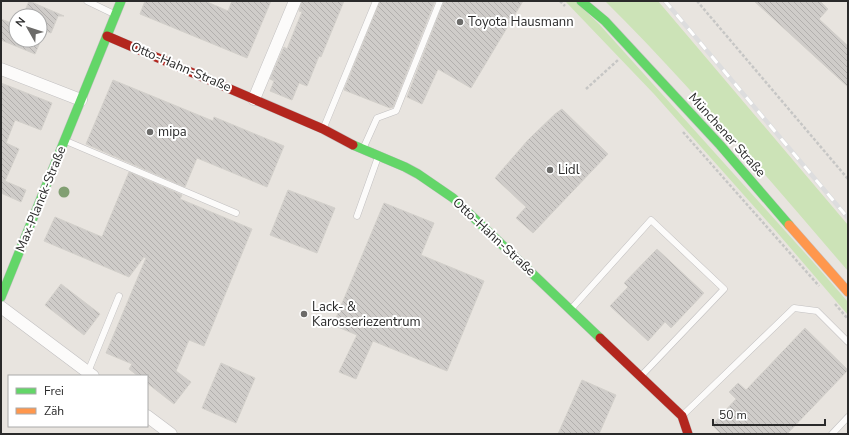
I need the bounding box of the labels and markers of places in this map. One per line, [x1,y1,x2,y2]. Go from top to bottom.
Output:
place label: Toyota Hausmann [468,13,574,31]
marker: Toyota Hausmann [455,17,465,27]
place label: mipa [158,123,187,141]
marker: mipa [145,127,155,137]
place label: Lidl [558,161,580,179]
marker: Lidl [545,165,555,175]
place label: Lack- & Karosseriezentrum [312,298,421,331]
marker: Lack- & Karosseriezentrum [299,309,309,319]

